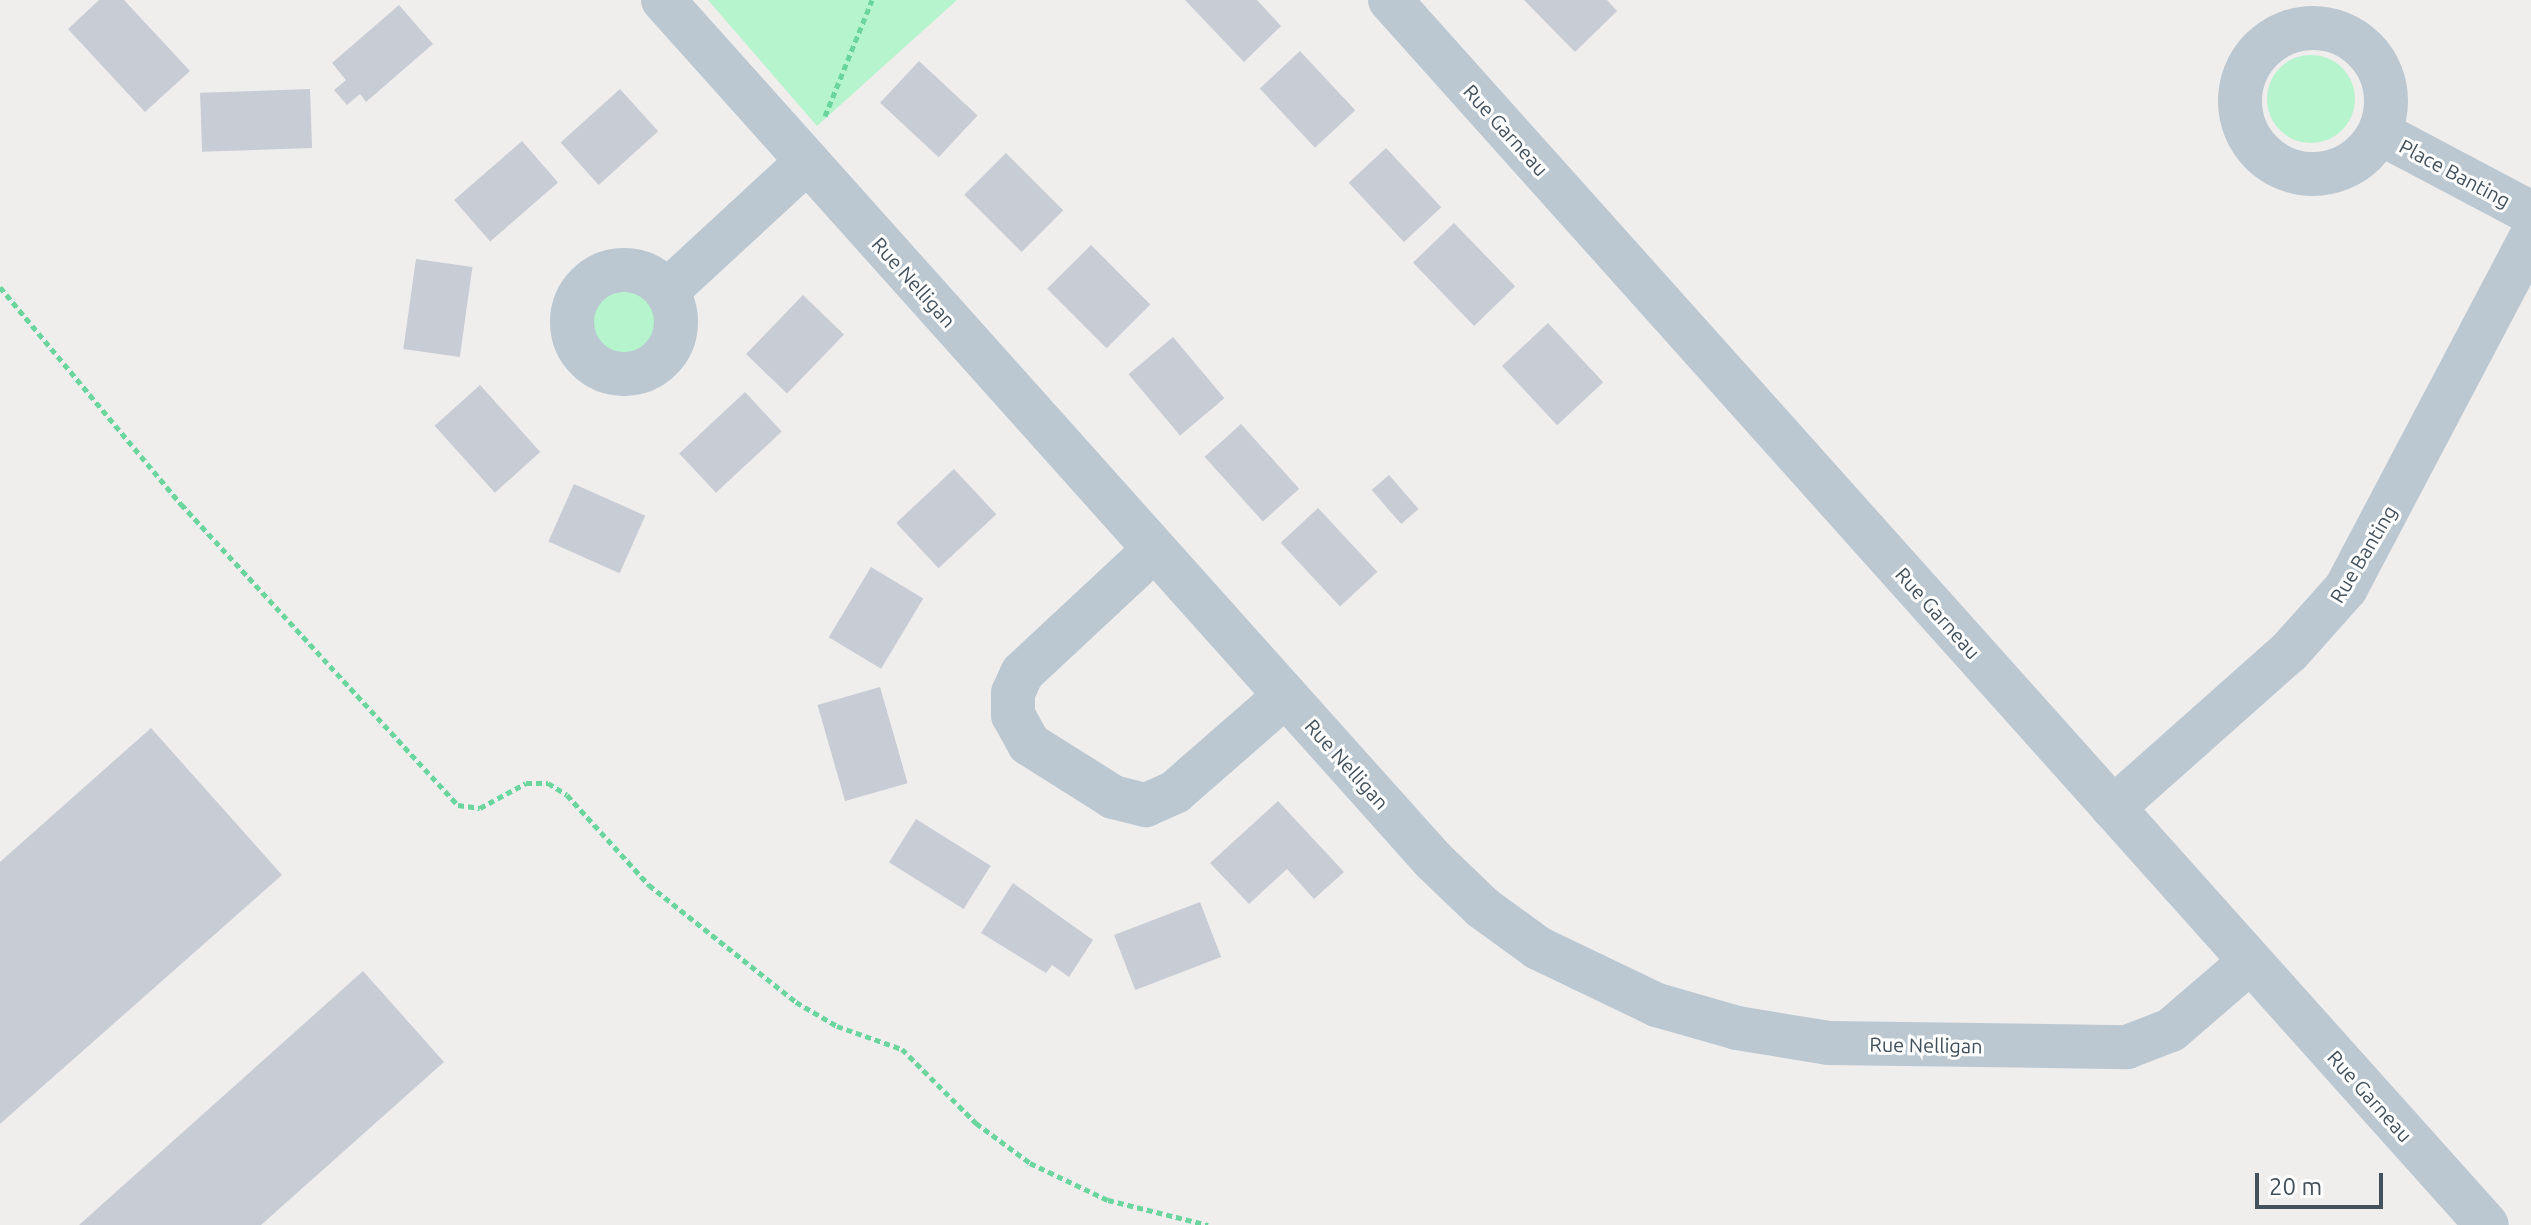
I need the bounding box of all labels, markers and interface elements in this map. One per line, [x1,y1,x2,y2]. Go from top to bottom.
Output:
street label: Rue Garneau [1459,79,1553,181]
street label: Place Banting [2395,134,2515,212]
street label: Rue Nelligan [867,232,961,332]
street label: Rue Banting [2325,501,2401,607]
street label: Rue Garneau [1891,562,1985,664]
street label: Rue Nelligan [1300,714,1394,814]
street label: Rue Nelligan [1869,1032,1983,1058]
street label: Rue Garneau [2323,1045,2417,1147]
scale bar [2259,1157,2387,1207]
text: 20 m [2269,1173,2322,1200]

